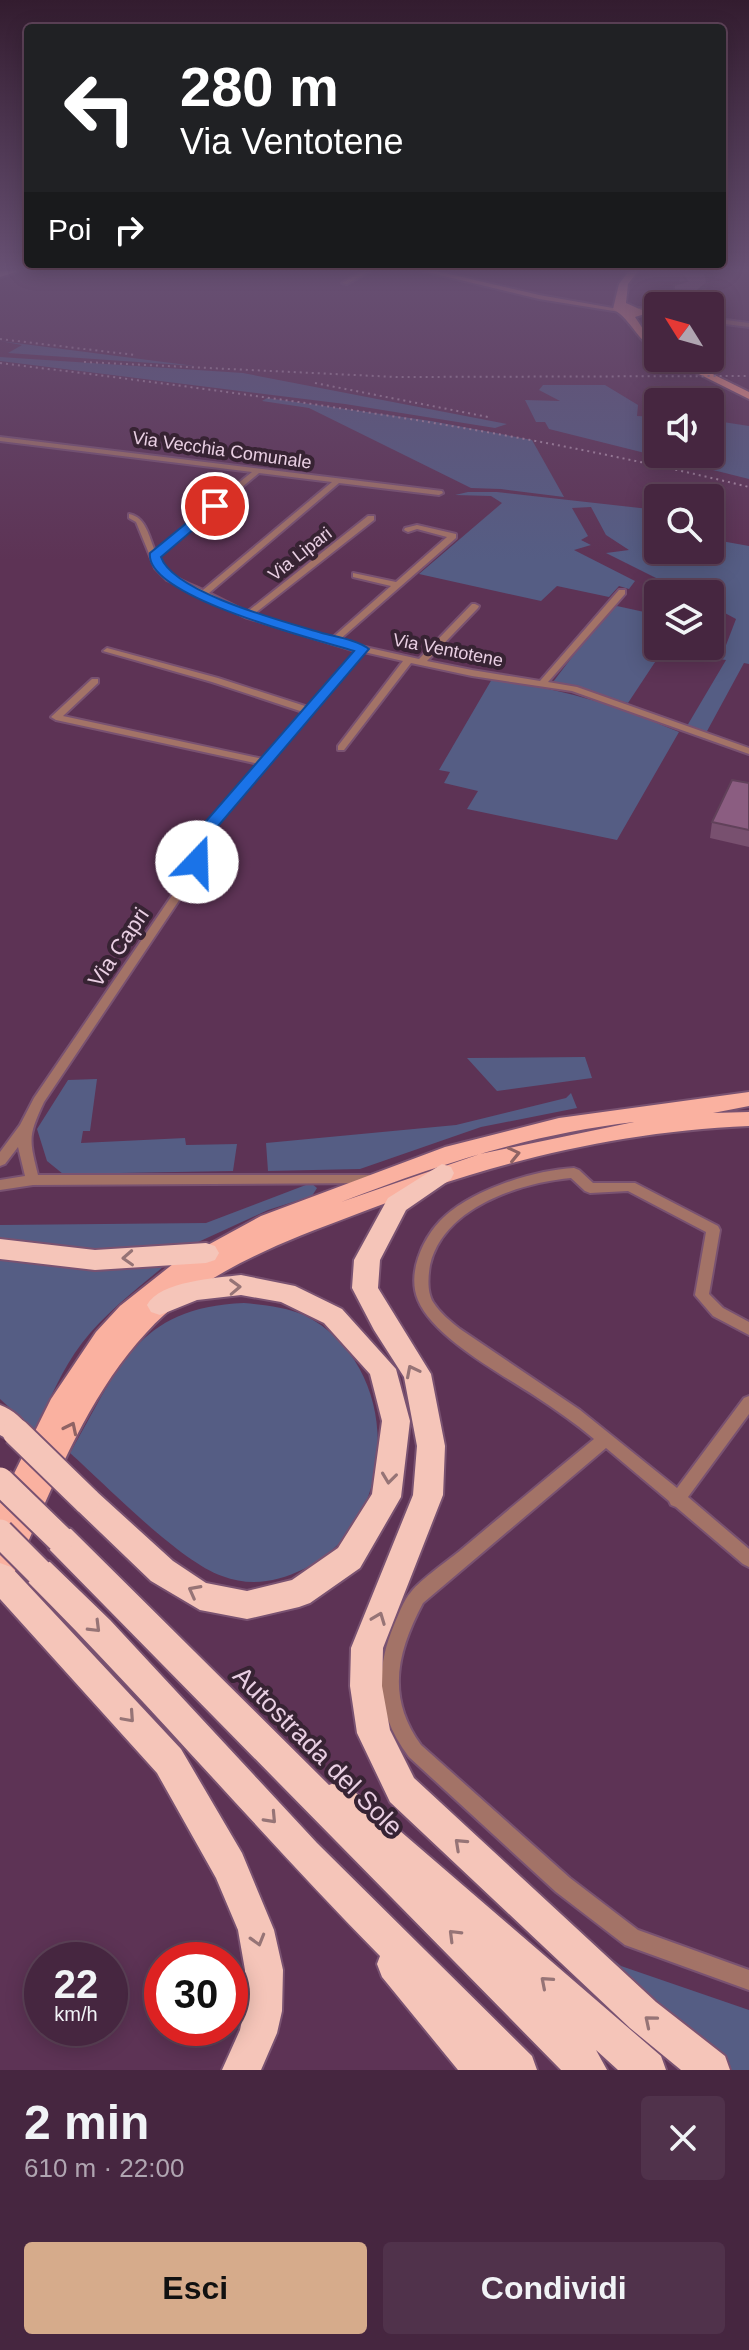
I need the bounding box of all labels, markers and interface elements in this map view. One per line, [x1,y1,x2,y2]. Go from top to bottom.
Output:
text: 280 m [180,55,339,118]
icon: left [48,56,152,160]
text: Via Ventotene [180,121,404,162]
icon: right [107,208,151,252]
text: Poi [48,213,91,246]
north arrow [644,292,724,372]
map controls [644,292,724,660]
button: sound [644,388,724,468]
street label: Via Vecchia Comunale [131,428,313,472]
pin [181,472,249,540]
icon: arrive [193,484,237,528]
button: search [644,484,724,564]
street label: Via Lipari [264,523,336,585]
button: layers [644,580,724,660]
street label: Via Ventotene [391,630,505,670]
position arrow [155,820,239,904]
street label: Via Capri [83,903,154,992]
one-way arrow [506,1146,520,1163]
one-way arrow [121,1249,134,1266]
one-way arrow [229,1278,242,1295]
one-way arrow [407,1364,422,1379]
one-way arrow [62,1421,77,1436]
one-way arrow [380,1472,397,1485]
one-way arrow [188,1585,202,1600]
one-way arrow [369,1612,386,1626]
one-way arrow [86,1617,100,1632]
street label: Autostrada del Sole [227,1660,409,1842]
one-way arrow [119,1707,133,1722]
one-way arrow [262,1808,276,1823]
one-way arrow [455,1838,469,1853]
one-way arrow [449,1930,463,1944]
one-way arrow [249,1932,265,1946]
speed limit sign: 30 [144,1942,248,2046]
text: 22 [54,1962,98,2006]
one-way arrow [541,1977,556,1991]
text: km/h [54,2003,98,2025]
one-way arrow [645,2016,659,2031]
text: 2 min [24,2096,149,2149]
button: close [641,2096,725,2180]
text: 610 m · 22:00 [24,2153,184,2183]
button: Esci [24,2242,367,2334]
button: Condividi [383,2242,725,2334]

